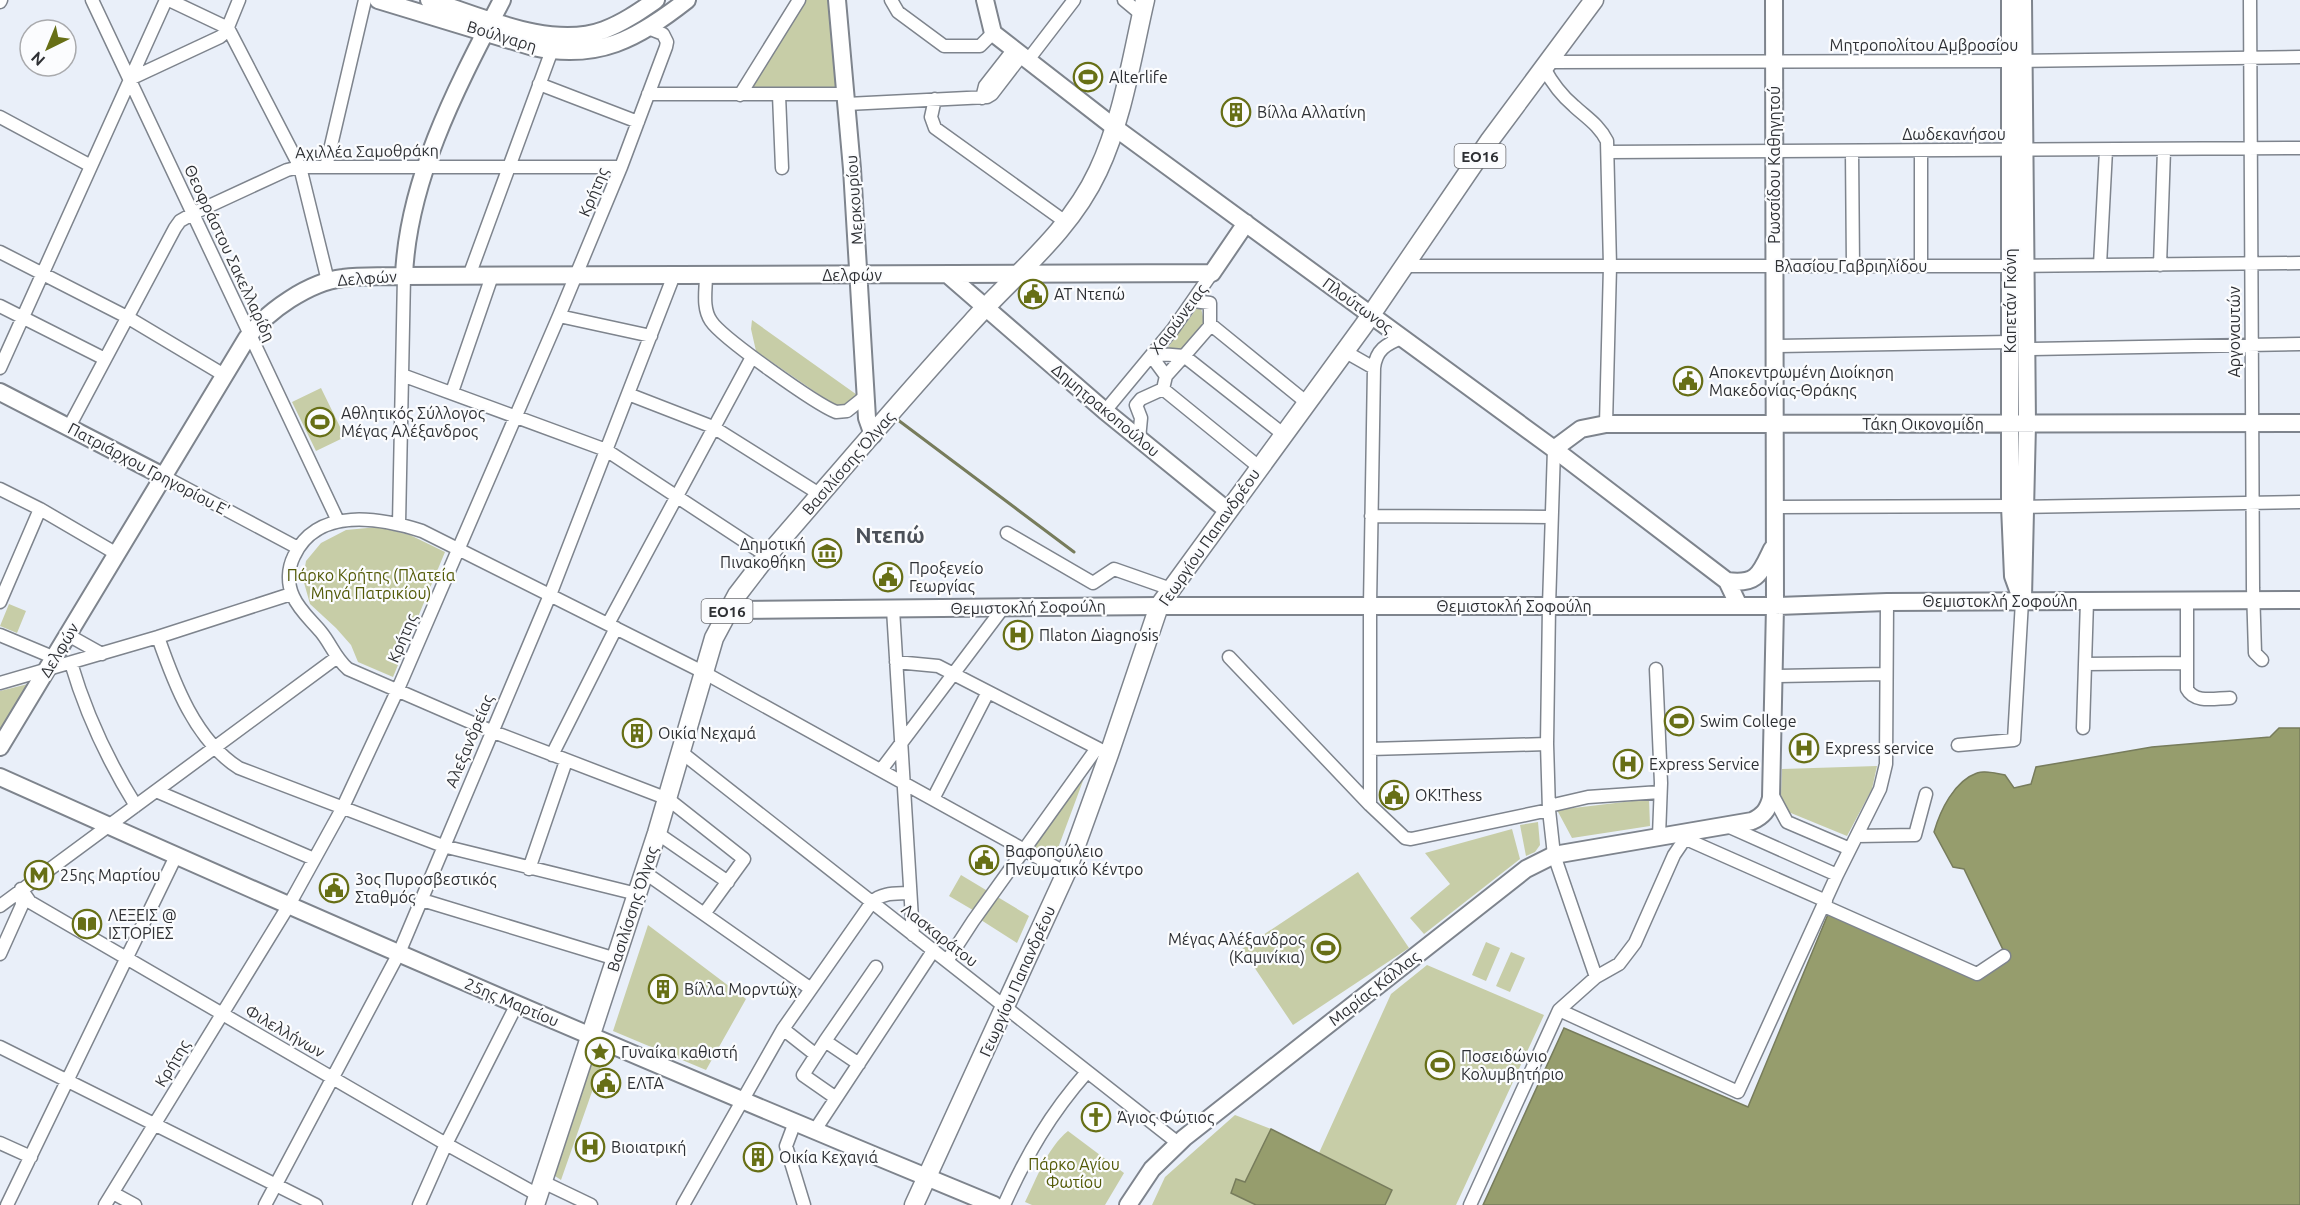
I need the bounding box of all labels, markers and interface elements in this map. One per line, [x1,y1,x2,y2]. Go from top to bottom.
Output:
street label: Βούλγαρη [465,17,539,55]
north arrow [18,18,78,78]
street label: Μητροπολίτου Αμβροσίου [1829,36,2019,54]
text: N [27,48,48,70]
sports icon: Alterlife [1072,61,1104,93]
place label: Alterlife [1109,68,1168,86]
street label: Ρωσσίδου Καθηγητού [1765,86,1783,244]
building icon: Βίλλα Αλλατίνη [1220,96,1252,128]
place label: Βίλλα Αλλατίνη [1257,103,1366,121]
street label: Δωδεκανήσου [1902,125,2006,143]
street label: Αχιλλέα Σαμοθράκη [295,141,439,161]
road number: ΕΟ16 [1454,144,1506,168]
street label: Μερκουρίου [842,155,866,245]
street label: Θεοφράστου Σακελλαρίδη [181,162,279,344]
street label: Κρήτης [575,165,612,220]
street label: Καπετάν Γκόνη [2001,248,2019,354]
street label: Βλασίου Γαβριηλίδου [1774,257,1928,275]
street label: Δελφών [822,266,882,284]
street label: Δελφών [337,267,398,289]
street label: Πλούτωνος [1319,274,1397,337]
public building icon: ΑΤ Ντεπώ [1017,278,1049,310]
street label: Χαιρώνειας [1146,280,1211,358]
place label: ΑΤ Ντεπώ [1054,285,1125,303]
street label: Αργοναυτών [2225,286,2243,378]
street label: Δημητρακοπούλου [1049,360,1163,460]
place label: Αποκεντρωμένη Διοίκηση Μακεδονίας-Θράκης [1709,363,1894,400]
public building icon: Αποκεντρωμένη Διοίκηση Μακεδονίας-Θράκης [1672,365,1704,397]
place label: Αθλητικός Σύλλογος Μέγας Αλέξανδρος [341,404,485,441]
sports icon: Αθλητικός Σύλλογος Μέγας Αλέξανδρος [304,406,336,438]
street label: Βασιλίσσης Όλγας [798,408,898,519]
street label: Τάκη Οικονομίδη [1862,415,1984,433]
street label: Πατριάρχου Γρηγορίου Ε' [65,419,233,519]
street label: Γεωργίου Παπανδρέου [1155,465,1263,609]
district label: Ντεπώ [855,522,925,547]
place label: Δημοτική Πινακοθήκη [720,535,806,571]
museum icon: Δημοτική Πινακοθήκη [811,537,843,569]
place label: Προξενείο Γεωργίας [909,559,984,596]
public building icon: Προξενείο Γεωργίας [872,561,904,593]
park label: Πάρκο Κρήτης (Πλατεία Μηνά Πατρικίου) [287,566,456,603]
street label: Θεμιστοκλή Σοφούλη [1922,592,2078,610]
street label: Θεμιστοκλή Σοφούλη [950,597,1106,617]
street label: Θεμιστοκλή Σοφούλη [1436,597,1592,615]
road number: ΕΟ16 [702,599,752,623]
street label: Κρήτης [384,611,421,666]
hospital icon: Πlaton Δiagnosis [1002,619,1034,651]
street label: Δελφών [36,620,82,680]
place label: Πlaton Δiagnosis [1039,626,1159,644]
street label: Αλεξανδρείας [441,692,498,791]
sports icon: Swim College [1663,705,1695,737]
place label: Swim College [1700,712,1797,730]
building icon: Οικία Νεχαμά [621,717,653,749]
place label: Οικία Νεχαμά [658,724,756,742]
hospital icon: Express service [1788,732,1820,764]
place label: Express service [1825,739,1934,757]
hospital icon: Express Service [1612,748,1644,780]
place label: Express Service [1649,755,1760,773]
public building icon: OK!Thess [1378,779,1410,811]
place label: OK!Thess [1415,786,1482,804]
place label: Βαφοπούλειο Πνευματικό Κέντρο [1005,842,1143,878]
street label: Βασιλίσσης Όλγας [603,844,662,974]
public building icon: Βαφοπούλειο Πνευματικό Κέντρο [968,844,1000,876]
metro station icon: 25ης Μαρτίου [23,859,55,891]
place label: 25ης Μαρτίου [60,866,161,885]
place label: 3ος Πυροσβεστικός Σταθμός [355,870,496,907]
public building icon: 3ος Πυροσβεστικός Σταθμός [318,872,350,904]
street label: Λασκαράτου [898,900,982,970]
street label: Γεωργίου Παπανδρέου [976,903,1058,1059]
place label: ΛΕΞΕΙΣ @ ΙΣΤΟΡΙΕΣ [108,906,177,942]
library icon: ΛΕΞΕΙΣ @ ΙΣΤΟΡΙΕΣ [71,908,103,940]
place label: Μέγας Αλέξανδρος (Καμινίκια) [1168,930,1305,967]
sports icon: Μέγας Αλέξανδρος (Καμινίκια) [1310,932,1342,964]
street label: Μαρίας Κάλλας [1325,947,1424,1030]
building icon: Βίλλα Μορντώχ [647,973,679,1005]
street label: 25ης Μαρτίου [462,974,562,1031]
place label: Βίλλα Μορντώχ [684,980,797,998]
street label: Φιλελλήνων [242,1001,328,1061]
street label: Κρήτης [151,1036,194,1090]
place icon: Γυναίκα καθιστή [584,1036,616,1068]
place label: Γυναίκα καθιστή [621,1043,738,1061]
place label: Ποσειδώνιο Κολυμβητήριο [1461,1047,1564,1083]
sports icon: Ποσειδώνιο Κολυμβητήριο [1424,1049,1456,1081]
public building icon: ΕΛΤΑ [590,1067,622,1099]
place label: ΕΛΤΑ [627,1074,665,1092]
church icon: Άγιος Φώτιος [1080,1101,1112,1133]
place label: Άγιος Φώτιος [1117,1108,1214,1127]
hospital icon: Βιοιατρική [574,1131,606,1163]
place label: Βιοιατρική [611,1138,686,1156]
building icon: Οικία Κεχαγιά [742,1141,774,1173]
place label: Οικία Κεχαγιά [779,1148,878,1166]
park label: Πάρκο Αγίου Φωτίου [1028,1155,1120,1191]

